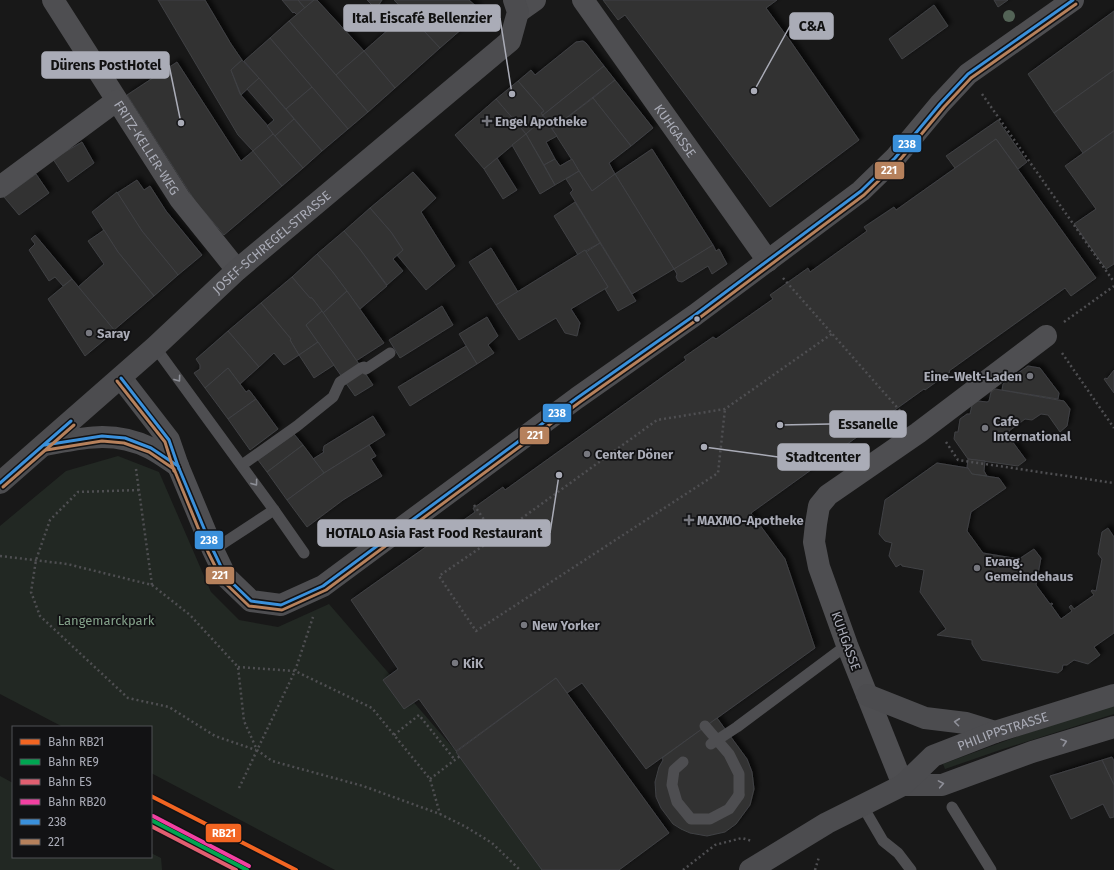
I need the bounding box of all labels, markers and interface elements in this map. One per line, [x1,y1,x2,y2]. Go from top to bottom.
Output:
callout: Ital. Eiscafé Bellenzier [344,5,500,31]
text: Ital. Eiscafé Bellenzier [352,10,492,27]
callout: C&A [790,13,833,39]
text: C&A [799,18,826,35]
callout: Dürens PostHotel [42,52,169,78]
text: Dürens PostHotel [50,57,162,74]
street label: FRITZ-KELLER-WEG [111,98,183,198]
street label: KUHGASSE [652,101,699,160]
place label: Engel Apotheke [495,114,587,129]
marker: Engel Apotheke [482,116,492,126]
line badge: 238 [892,134,922,153]
text: 238 [898,138,916,151]
line badge: 221 [874,161,905,180]
text: 221 [881,164,897,177]
street label: JOSEF-SCHREGEL-STRASSE [209,187,334,297]
unlabelled marker [692,314,702,324]
place label: Saray [97,326,130,341]
marker: Saray [84,328,94,338]
place label: Eine-Welt-Laden [924,369,1022,384]
marker: Eine-Welt-Laden [1025,371,1035,381]
one-way arrow [174,374,181,381]
line badge: 238 [542,403,572,423]
text: 238 [548,407,566,420]
callout: Essanelle [830,411,906,437]
place label: Cafe International [993,414,1071,444]
text: Essanelle [838,416,898,433]
marker: Cafe International [980,423,990,433]
line badge: 221 [519,426,550,445]
text: 221 [527,429,543,442]
callout: Stadtcenter [778,444,869,470]
place label: Center Döner [595,447,674,462]
marker: Center Döner [582,449,592,459]
text: Stadtcenter [785,449,861,466]
one-way arrow [250,479,257,486]
place label: MAXMO-Apotheke [697,513,804,528]
marker: MAXMO-Apotheke [684,515,694,525]
callout: HOTALO Asia Fast Food Restaurant [318,520,550,546]
text: HOTALO Asia Fast Food Restaurant [326,525,543,542]
line badge: 238 [194,530,224,550]
text: 238 [200,534,218,547]
place label: Evang. Gemeindehaus [985,554,1074,584]
marker: Evang. Gemeindehaus [972,563,982,573]
line badge: 221 [205,566,235,585]
text: 221 [212,569,228,582]
street label: KUHGASSE [828,609,864,673]
park label: Langemarckpark [58,613,155,628]
place label: New Yorker [532,618,600,633]
marker: New Yorker [519,620,529,630]
place label: KiK [463,656,484,671]
marker: KiK [450,658,460,668]
street label: PHILIPPSTRASSE [955,708,1050,753]
one-way arrow [954,718,960,727]
legend [12,726,152,858]
text: Bahn RB21 [48,735,104,749]
one-way arrow [1060,738,1067,747]
text: Bahn RE9 [48,755,99,769]
text: Bahn ES [48,775,92,789]
one-way arrow [938,780,945,789]
text: Bahn RB20 [48,795,106,809]
text: 238 [48,815,67,829]
line badge: RB21 [205,823,242,843]
text: RB21 [212,827,236,840]
text: 221 [48,835,65,849]

